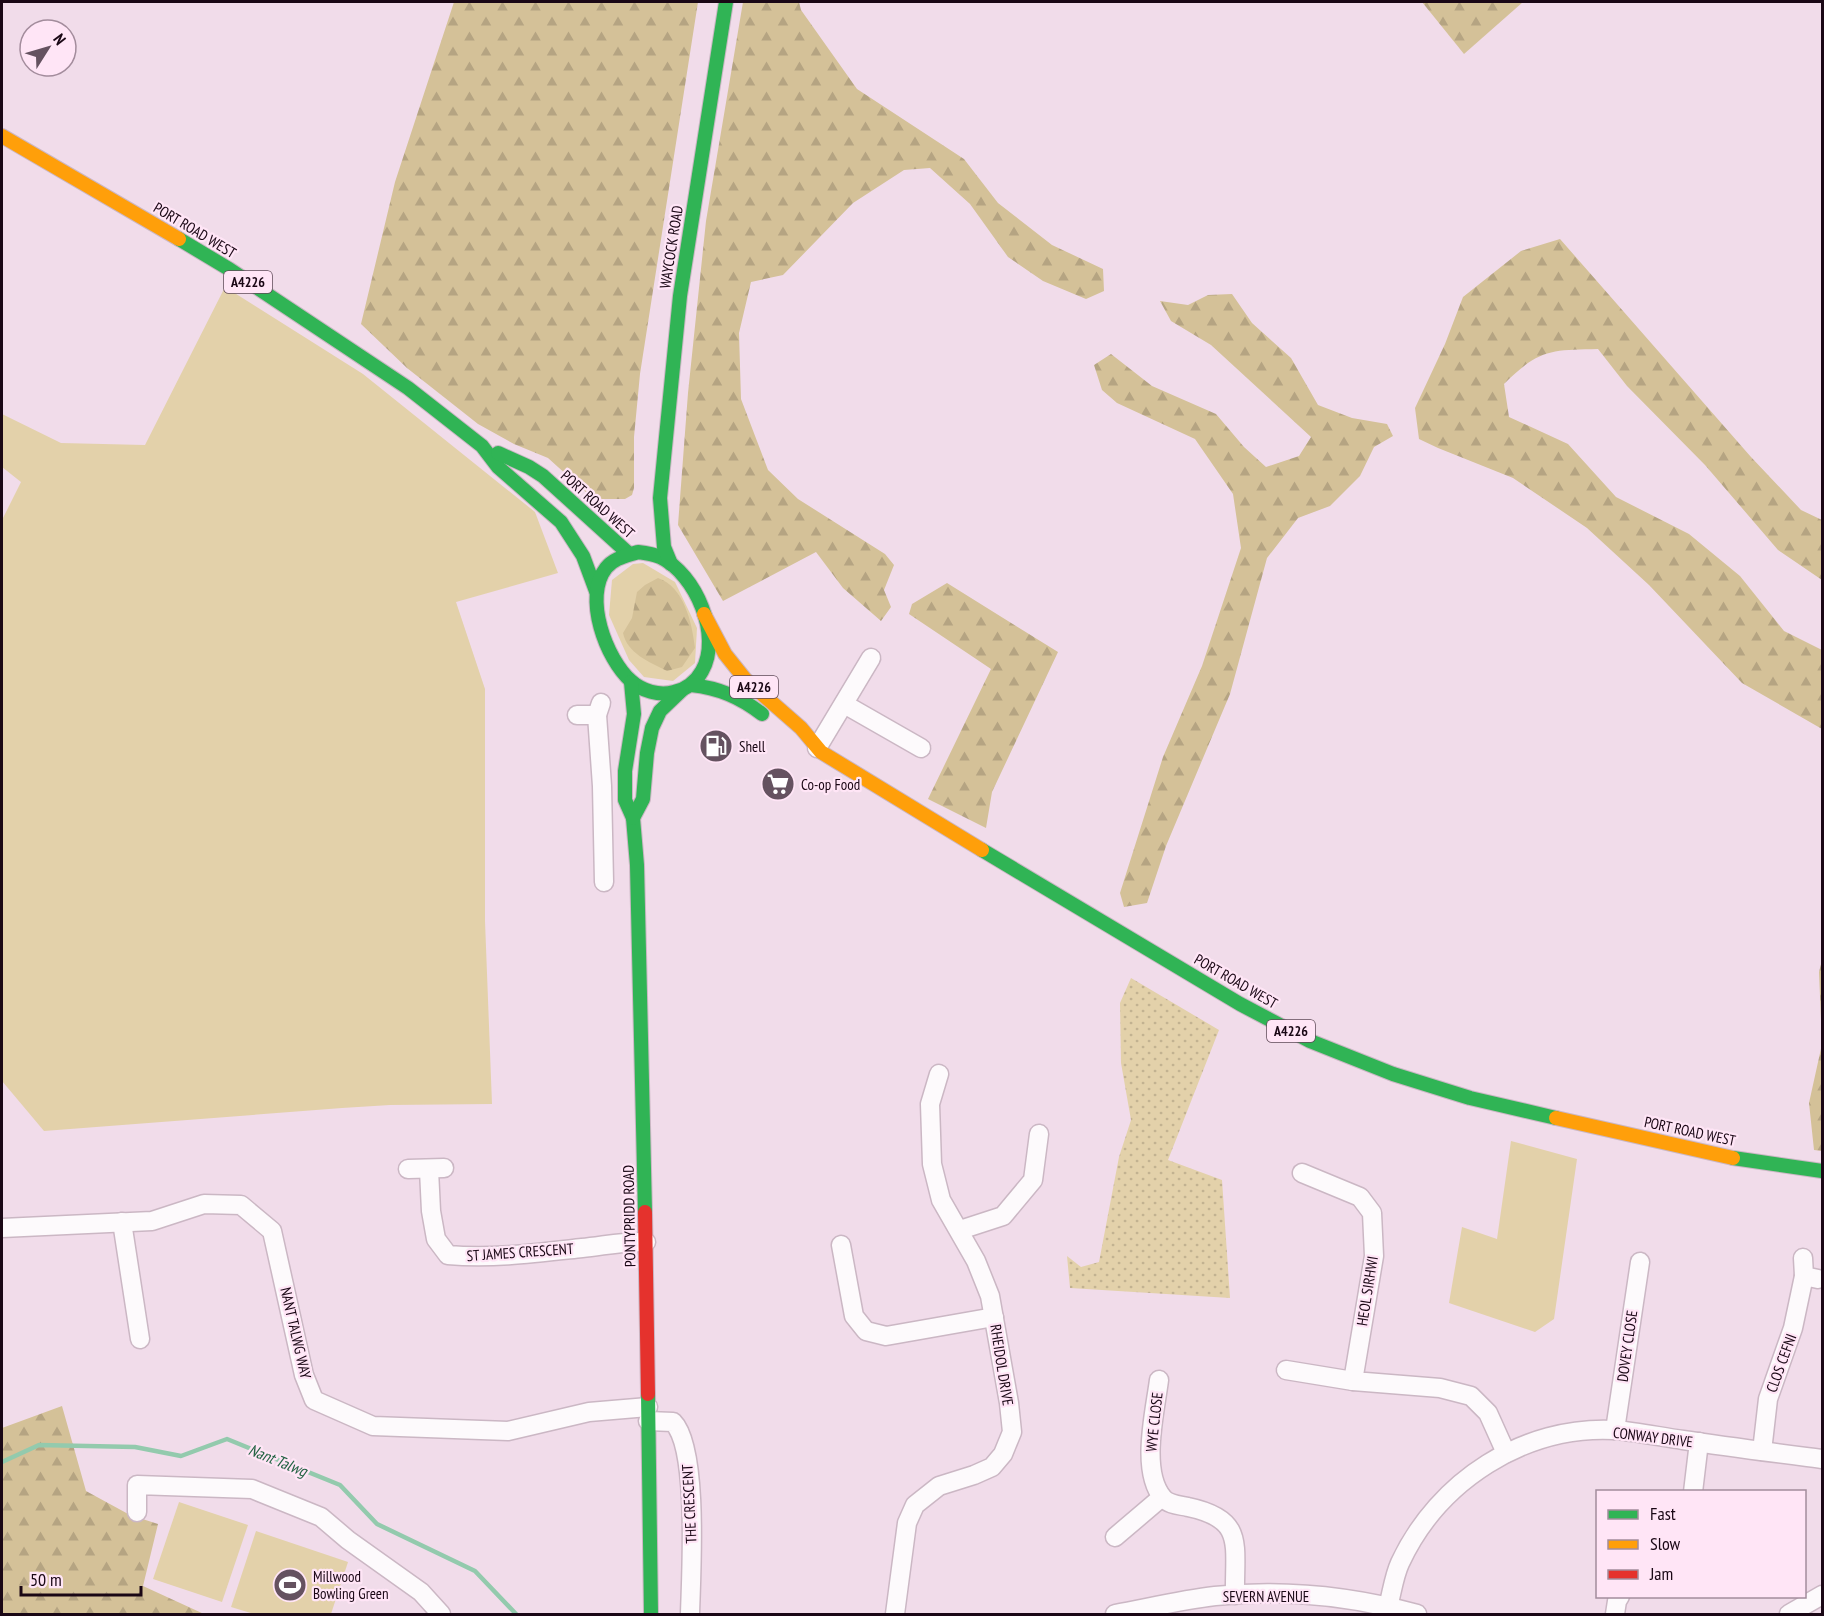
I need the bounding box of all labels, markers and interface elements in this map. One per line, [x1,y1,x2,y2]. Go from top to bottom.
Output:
north arrow [18,18,78,78]
text: N [49,30,71,48]
street label: PORT ROAD WEST [150,198,240,262]
street label: WAYCOCK ROAD [655,204,687,290]
road number: A4226 [224,271,272,293]
street label: PORT ROAD WEST [557,466,639,542]
road number: A4226 [730,676,778,698]
fuel station icon: Shell [698,728,734,764]
place label: Shell [739,737,766,756]
supermarket icon: Co-op Food [760,766,796,802]
place label: Co-op Food [801,775,860,794]
street label: PORT ROAD WEST [1191,950,1281,1013]
road number: A4226 [1267,1020,1315,1042]
street label: PORT ROAD WEST [1643,1112,1738,1150]
street label: PONTYPRIDD ROAD [619,1165,639,1267]
street label: ST JAMES CRESCENT [466,1239,574,1265]
street label: HEOL SIRHWI [1352,1255,1382,1327]
street label: NANT TALWG WAY [276,1285,316,1381]
street label: DOVEY CLOSE [1613,1309,1641,1383]
street label: RHEIDOL DRIVE [986,1323,1018,1407]
street label: CLOS CEFNI [1762,1331,1800,1395]
street label: WYE CLOSE [1141,1391,1167,1453]
street label: CONWAY DRIVE [1612,1423,1694,1451]
water label: Nant Talwg [246,1439,311,1481]
street label: THE CRESCENT [677,1464,701,1544]
legend [1596,1490,1806,1598]
text: Fast [1650,1502,1676,1525]
text: Slow [1650,1532,1681,1555]
scale bar [21,1559,141,1597]
text: Jam [1649,1562,1673,1585]
sports icon: Millwood Bowling Green [272,1567,308,1603]
place label: Millwood Bowling Green [313,1567,389,1603]
text: 50 m [30,1568,62,1591]
street label: SEVERN AVENUE [1223,1587,1309,1606]

